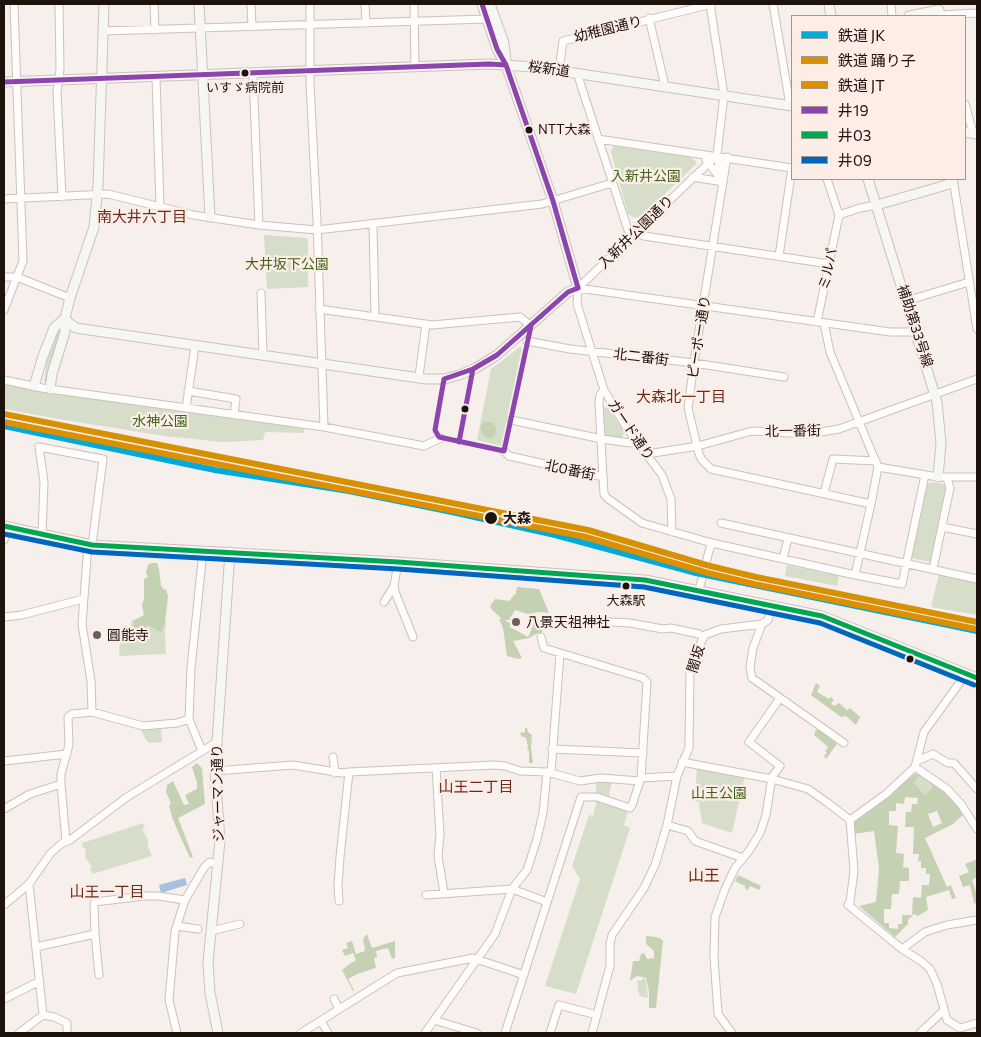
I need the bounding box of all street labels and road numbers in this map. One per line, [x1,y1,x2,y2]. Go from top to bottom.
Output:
street label: 幼稚園通り [572,12,644,46]
street label: 桜新道 [527,58,571,80]
street label: 入新井公園通り [595,192,677,272]
street label: ミルパ [815,247,841,291]
street label: 補助第33号線 [894,283,936,369]
street label: ピーポー通り [684,294,714,380]
street label: 北二番街 [612,345,670,369]
street label: ガード通り [604,396,658,464]
street label: 北一番街 [765,422,821,440]
street label: 北0番街 [543,456,597,484]
street label: 闇坂 [684,643,708,675]
street label: ジャーマン通り [209,744,227,842]

